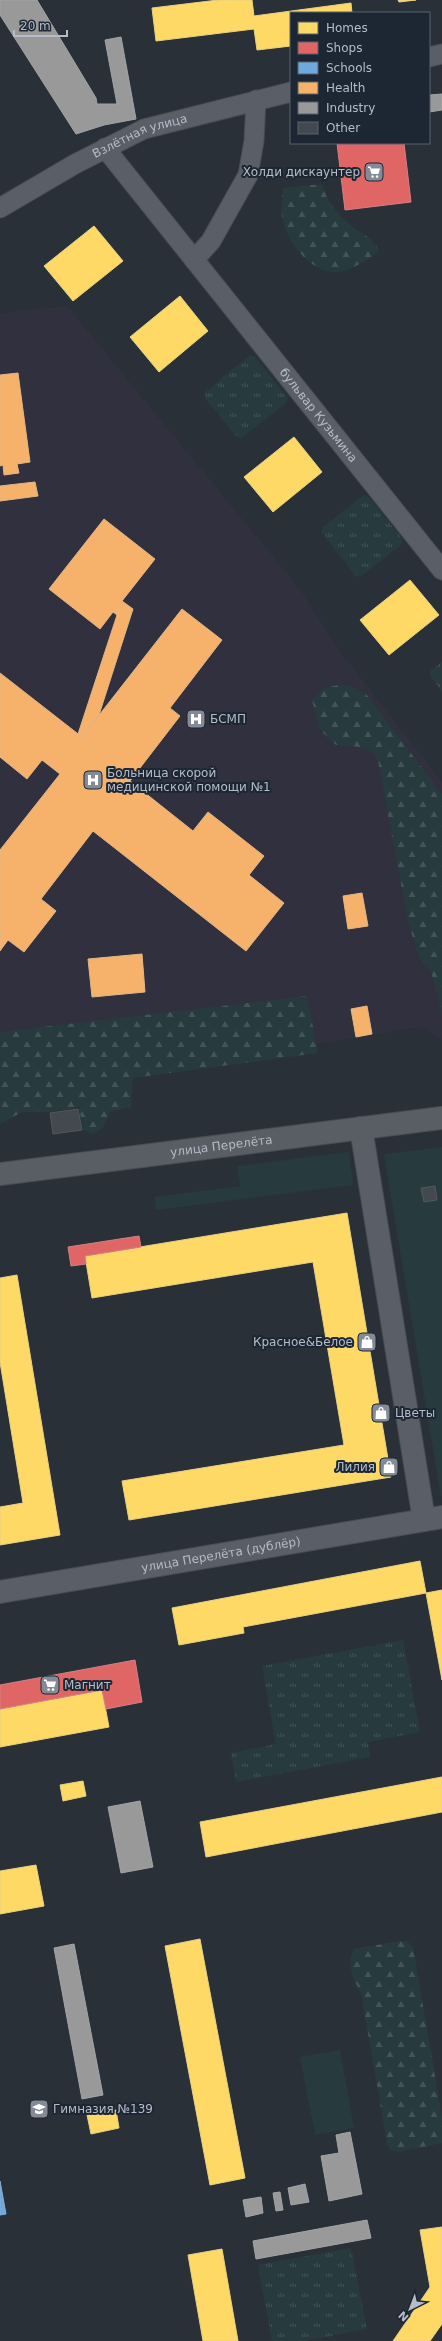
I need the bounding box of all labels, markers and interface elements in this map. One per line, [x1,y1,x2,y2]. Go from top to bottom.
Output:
scale bar [14,12,67,38]
legend [290,12,430,144]
text: 20 m [20,19,51,33]
text: Homes [326,21,368,35]
text: Shops [326,41,362,55]
text: Schools [326,61,372,75]
text: Health [326,81,365,95]
text: Industry [326,101,375,115]
street label: Взлётная улица [90,111,189,161]
text: Other [326,121,360,135]
supermarket icon: Холди дискаунтер [363,161,385,183]
place label: Холди дискаунтер [243,165,360,179]
street label: бульвар Кузьмина [277,365,360,465]
hospital icon: БСМП [185,708,207,730]
place label: БСМП [210,712,246,726]
place label: Больница скорой медицинской помощи №1 [107,766,271,794]
hospital icon: Больница скорой медицинской помощи №1 [82,769,104,791]
street label: улица Перелёта [169,1133,273,1159]
shop icon: Красное&Белое [356,1331,378,1353]
place label: Красное&Белое [253,1335,353,1349]
shop icon: Цветы [370,1402,392,1424]
place label: Цветы [395,1406,435,1420]
shop icon: Лилия [378,1456,400,1478]
place label: Лилия [335,1460,375,1474]
street label: улица Перелёта (дублёр) [140,1534,302,1575]
supermarket icon: Магнит [39,1674,61,1696]
place label: Магнит [64,1678,111,1692]
school or university icon: Гимназия №139 [28,2098,50,2120]
place label: Гимназия №139 [53,2102,153,2116]
north arrow [390,2289,430,2329]
text: N [396,2308,411,2324]

